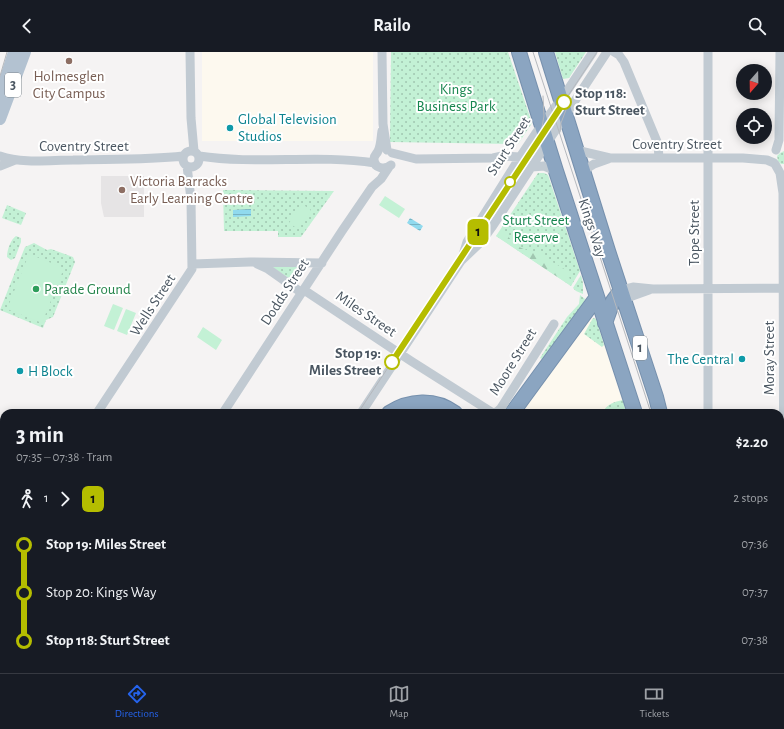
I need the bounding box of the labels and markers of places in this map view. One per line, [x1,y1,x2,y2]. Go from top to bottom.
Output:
marker: Holmesglen City Campus [64,56,74,66]
place label: Holmesglen City Campus [33,69,105,101]
place label: Stop 118: Sturt Street [575,86,645,118]
marker: Stop 118: Sturt Street [556,94,572,110]
place label: Global Television Studios [238,112,337,144]
marker: Global Television Studios [225,123,235,133]
place label: Victoria Barracks Early Learning Centre [130,174,253,206]
unlabelled marker [504,176,516,188]
marker: Victoria Barracks Early Learning Centre [117,185,127,195]
place label: Parade Ground [44,282,131,297]
marker: Parade Ground [31,284,41,294]
place label: Stop 19: Miles Street [309,346,381,378]
place label: The Central [667,352,734,367]
marker: Stop 19: Miles Street [384,354,400,370]
marker: The Central [737,354,747,364]
place label: H Block [28,364,73,379]
marker: H Block [15,366,25,376]

